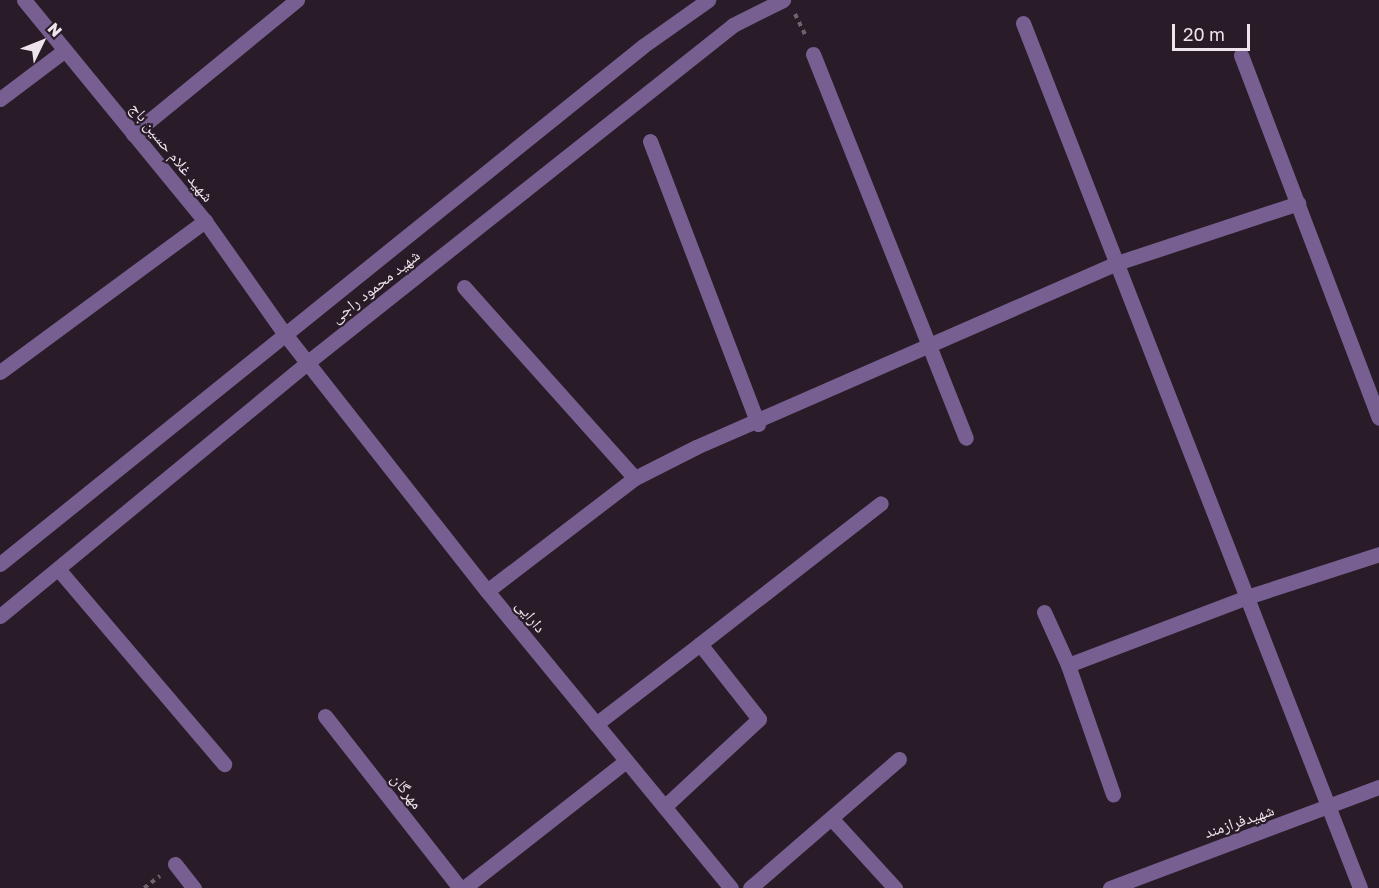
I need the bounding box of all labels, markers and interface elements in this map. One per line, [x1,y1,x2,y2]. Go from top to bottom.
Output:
north arrow [12,12,72,72]
scale bar [1175,12,1253,50]
text: N [44,18,67,41]
text: 20 m [1183,23,1225,45]
street label: شهید غلام حسین باج [126,98,218,206]
street label: شهید محمود راجی [327,245,423,327]
street label: دارایی [512,596,550,636]
street label: مهرگان [387,769,427,813]
street label: شهیدفرازمند [1202,800,1276,842]

